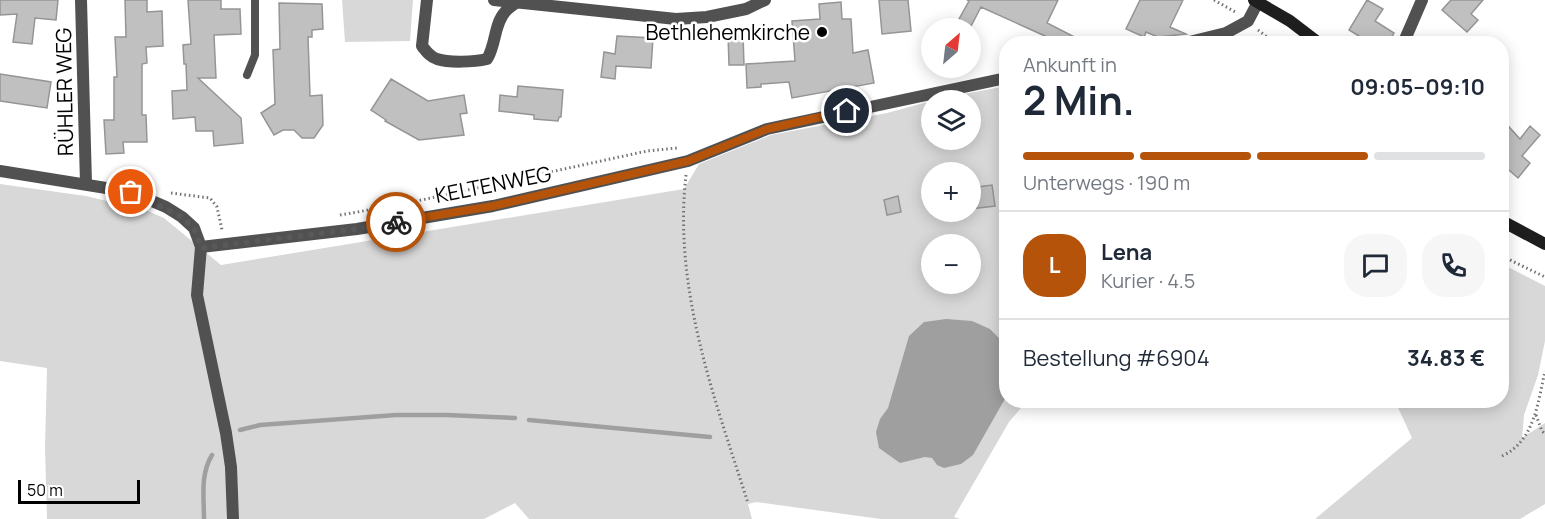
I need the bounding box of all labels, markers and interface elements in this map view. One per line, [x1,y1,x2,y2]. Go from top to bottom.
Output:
place label: Bethlehemkirche [645,18,810,46]
north arrow [921,18,981,78]
map controls [921,18,981,294]
marker: Bethlehemkirche [815,25,829,39]
street label: RÜHLER WEG [49,27,79,156]
text: Ankunft in [1023,51,1117,78]
text: 09:05–09:10 [1350,72,1485,102]
text: 2 Min. [1023,73,1135,127]
pin [821,85,872,136]
button: layers [921,90,981,150]
icon: home [830,94,863,127]
street label: KELTENWEG [433,159,554,209]
button: + [921,162,981,222]
pin [105,166,156,217]
text: Unterwegs · 190 m [1023,169,1190,196]
icon: bag [114,175,147,208]
courier [366,192,426,252]
icon: bike [380,206,413,239]
button: − [921,234,981,294]
button: chat [1344,234,1407,297]
button: phone [1422,234,1485,297]
text: Lena [1101,237,1152,267]
text: L [1049,250,1060,280]
text: Kurier · 4.5 [1101,267,1195,294]
text: Bestellung #6904 [1023,343,1210,373]
text: 34.83 € [1407,343,1485,373]
scale bar [18,477,140,504]
text: 50 m [27,479,63,501]

